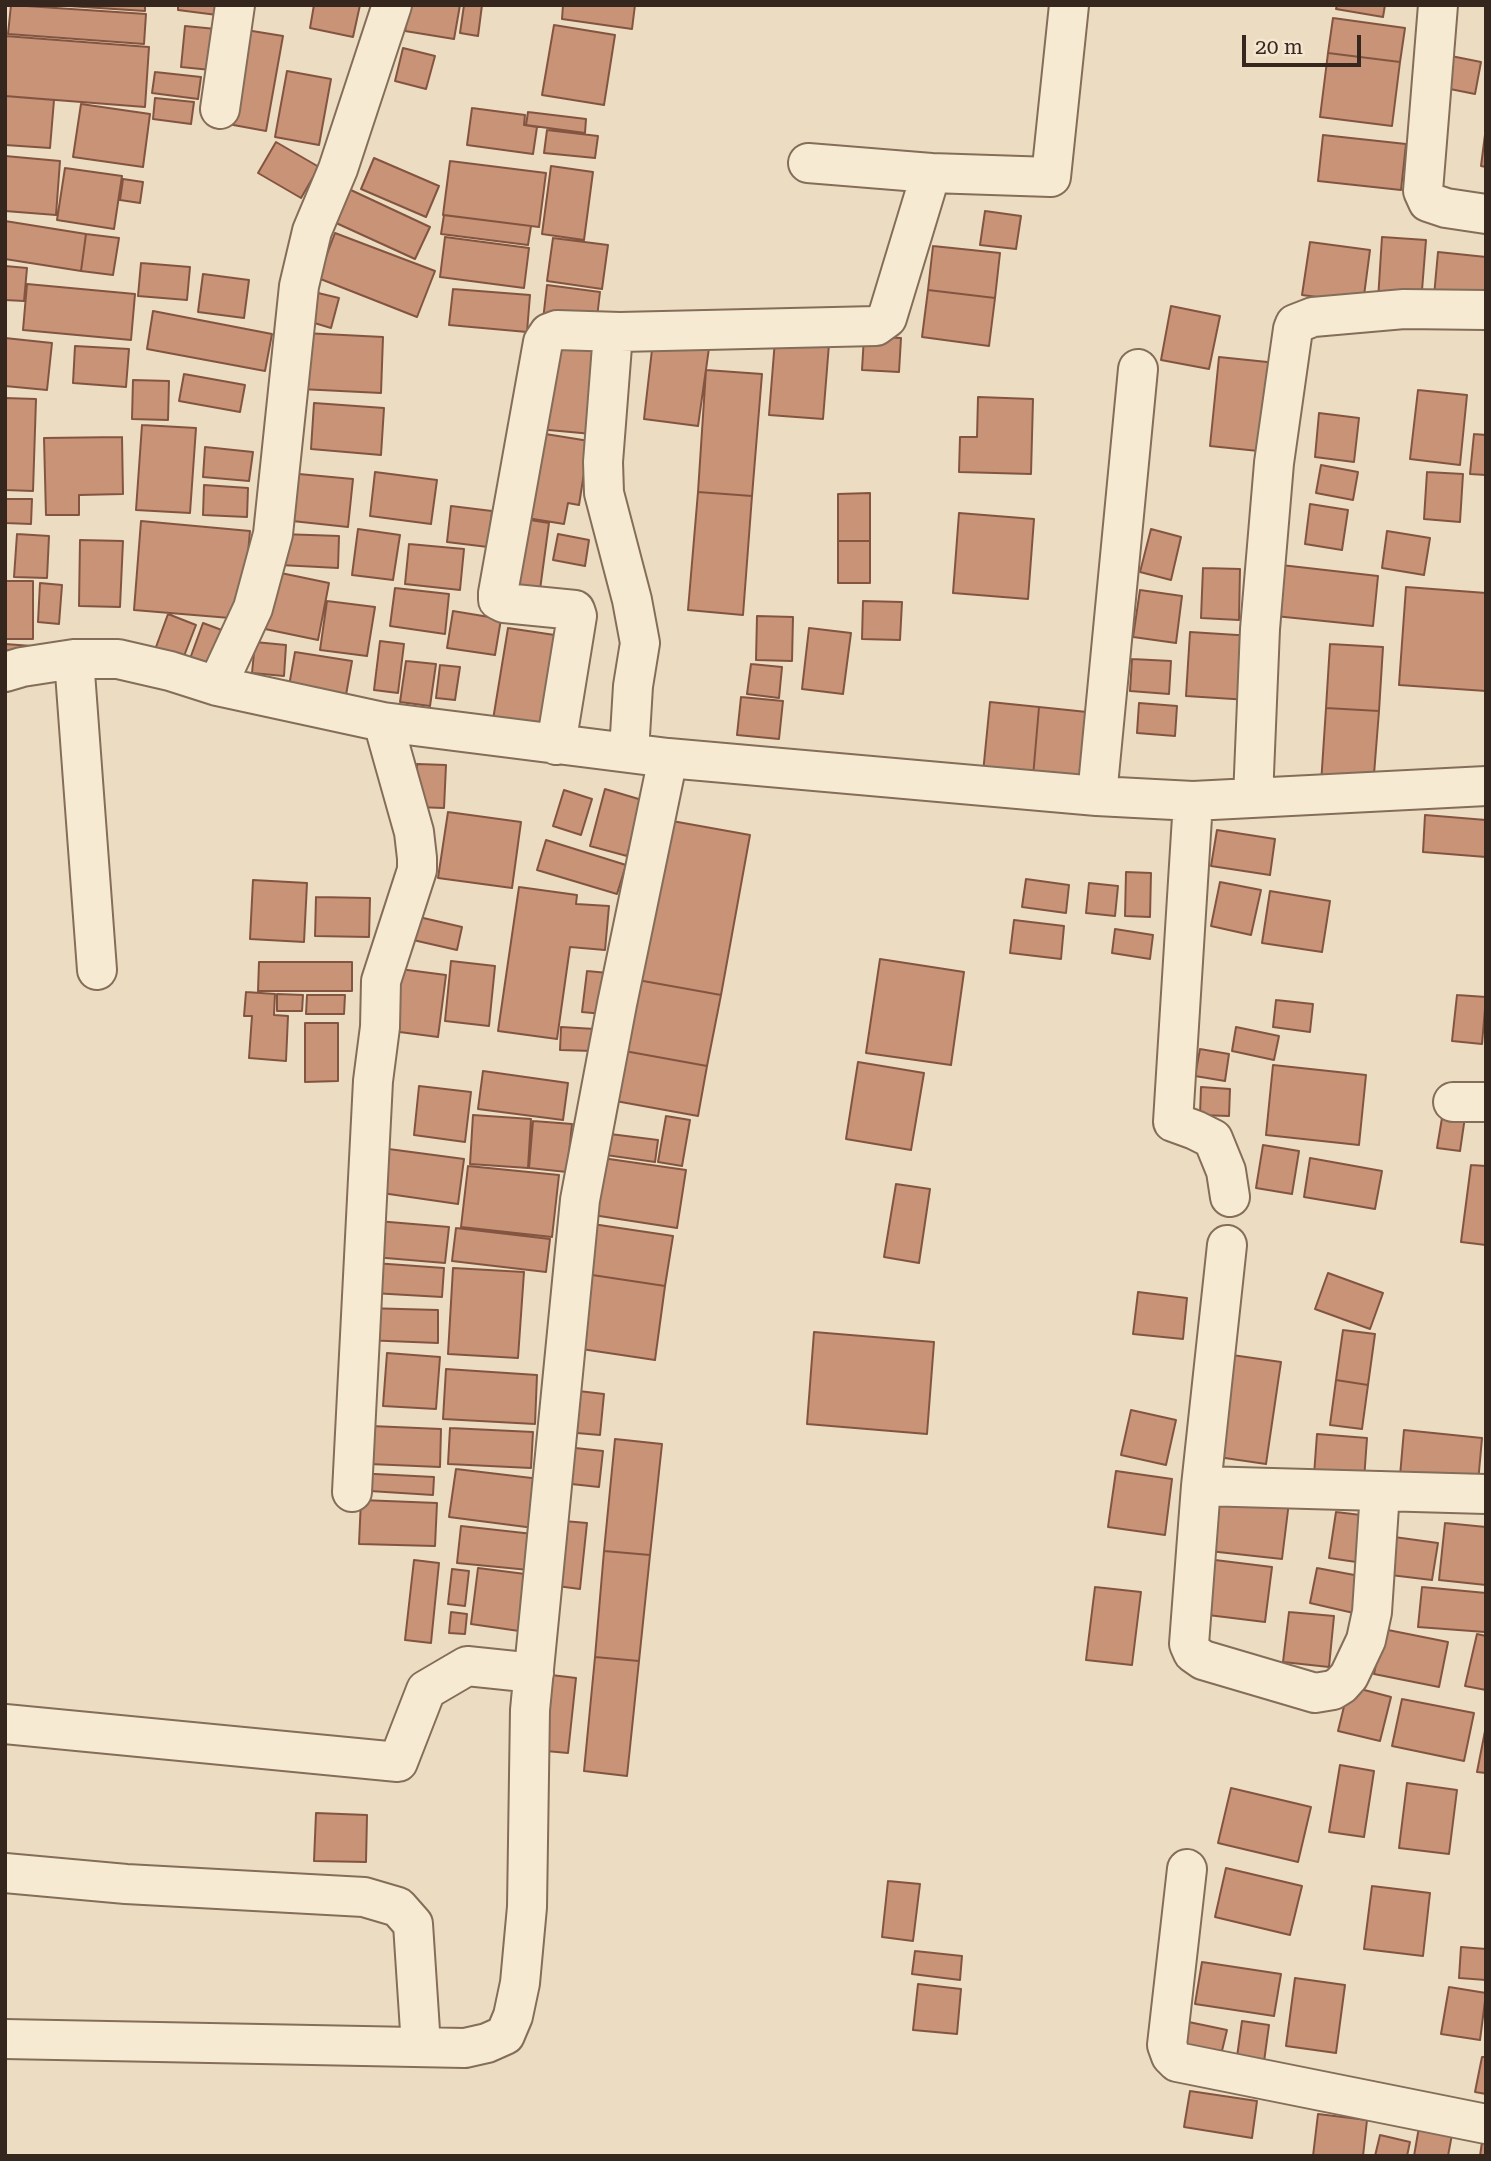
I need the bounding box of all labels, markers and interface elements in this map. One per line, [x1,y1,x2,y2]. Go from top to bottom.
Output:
scale bar [1246,21,1365,65]
text: 20 m [1255,35,1303,59]

